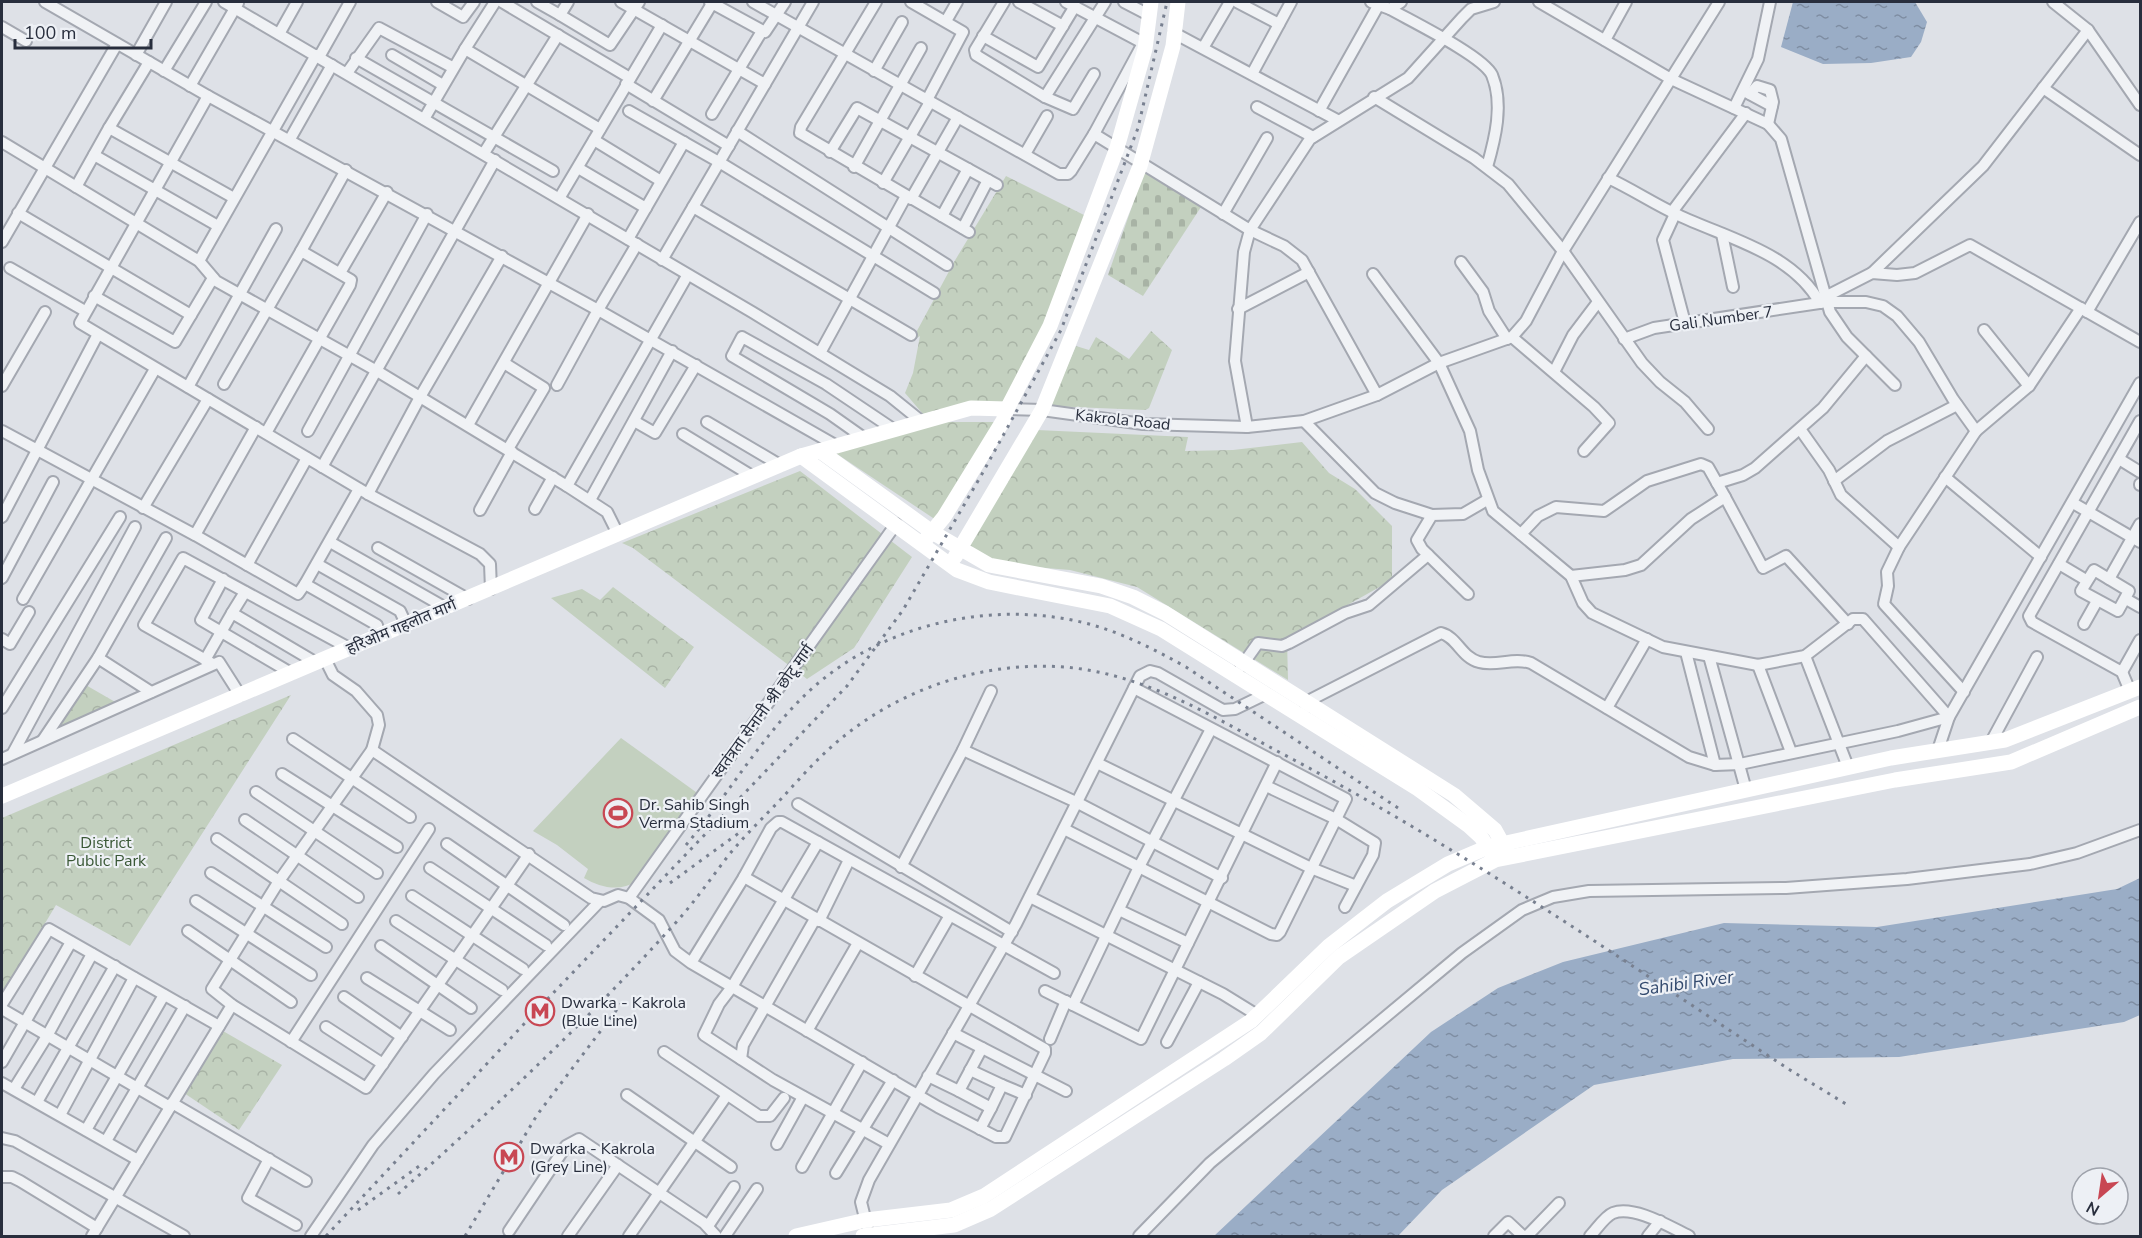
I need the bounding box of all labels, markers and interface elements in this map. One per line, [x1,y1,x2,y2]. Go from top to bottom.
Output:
scale bar [15,12,152,50]
text: 100 m [24,21,76,45]
street label: Gali Number 7 [1668,301,1774,337]
street label: Kakrola Road [1074,404,1172,436]
street label: हरिओम गहलोत मार्ग [343,593,461,660]
street label: स्वतंत्रता सेनानी श्री छोटू मार्ग [707,639,820,783]
place label: Dr. Sahib Singh Verma Stadium [638,794,750,834]
sports icon: Dr. Sahib Singh Verma Stadium [602,797,634,829]
park label: District Public Park [66,832,147,872]
water label: Sahibi River [1637,964,1736,1002]
place label: Dwarka - Kakrola (Blue Line) [561,992,686,1032]
metro station icon: Dwarka - Kakrola (Blue Line) [524,995,556,1027]
place label: Dwarka - Kakrola (Grey Line) [530,1138,655,1178]
metro station icon: Dwarka - Kakrola (Grey Line) [493,1141,525,1173]
north arrow [2070,1166,2130,1226]
text: N [2083,1196,2104,1221]

